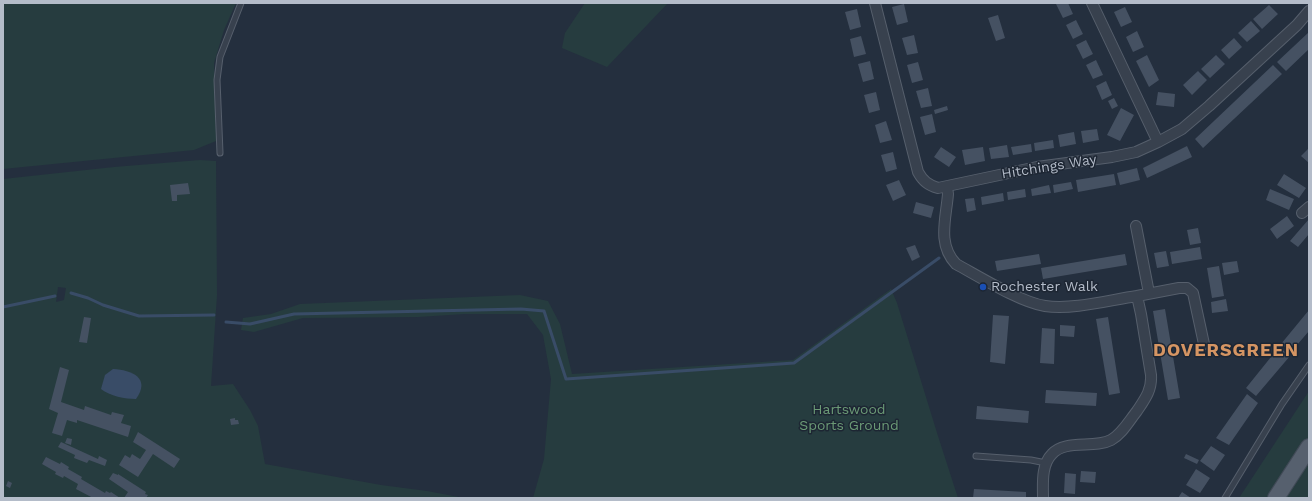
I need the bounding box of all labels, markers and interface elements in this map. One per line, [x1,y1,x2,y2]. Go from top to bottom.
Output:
street label: Hitchings Way [1000,151,1098,183]
place label: Rochester Walk [991,279,1098,295]
marker: Rochester Walk [978,282,988,292]
district label: DOVERSGREEN [1153,340,1299,362]
park label: Hartswood Sports Ground [799,402,899,434]

